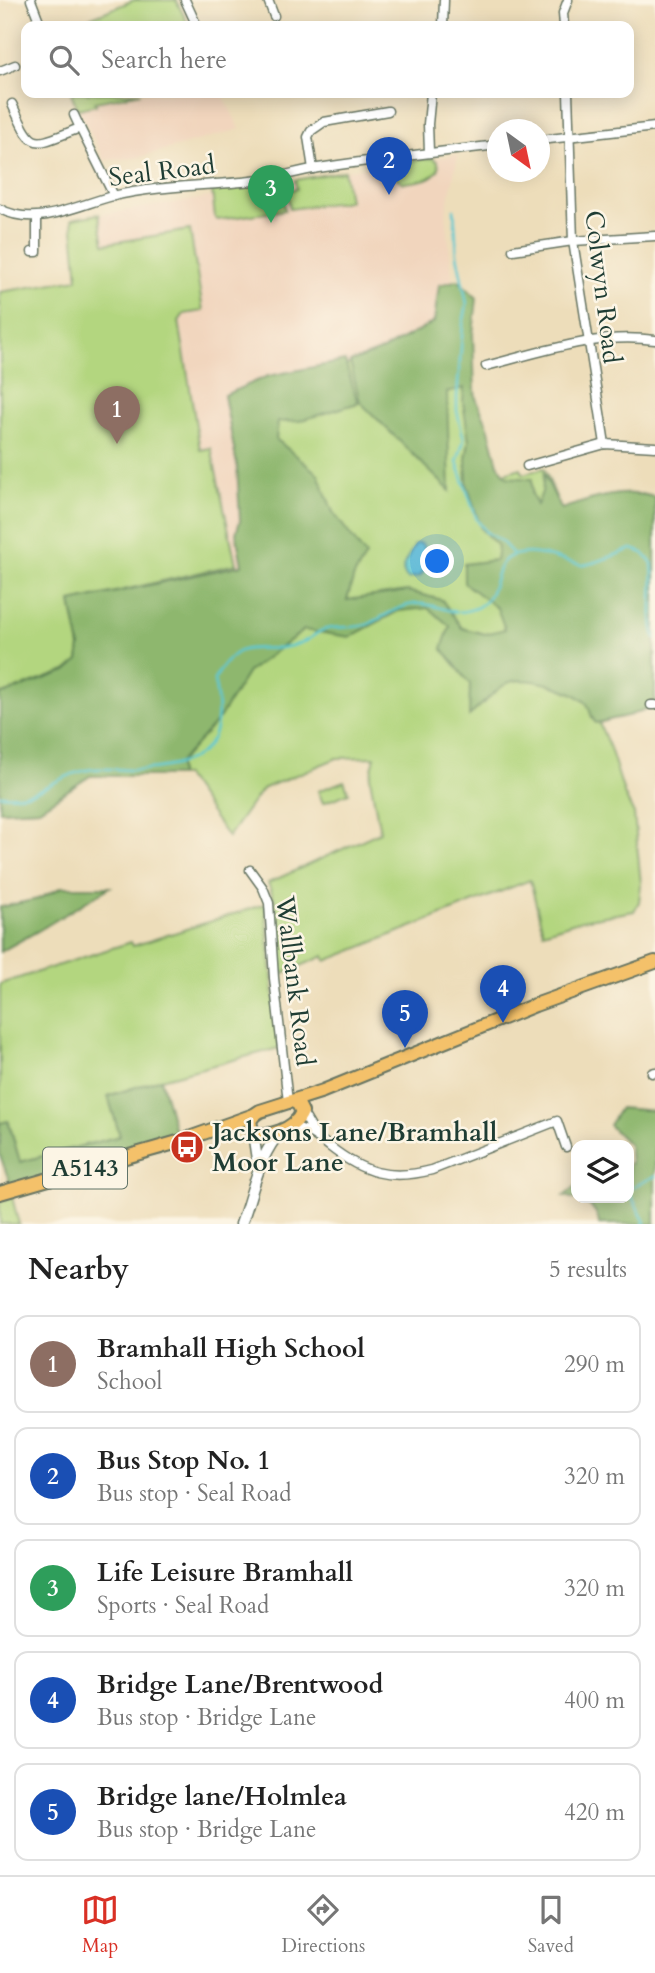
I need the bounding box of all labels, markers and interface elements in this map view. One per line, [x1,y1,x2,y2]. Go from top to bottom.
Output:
search box [21,21,634,98]
icon: search [45,41,83,79]
text: Search here [101,42,227,77]
north arrow [487,119,550,182]
pin: 2 [366,137,412,195]
street label: Seal Road [107,147,217,195]
pin: 3 [248,165,294,223]
street label: Colwyn Road [576,208,630,366]
pin: 1 [94,386,140,444]
your location [420,544,454,578]
street label: Wallbank Road [267,893,323,1068]
pin: 4 [480,965,526,1023]
pin: 5 [382,990,428,1048]
place label: Jacksons Lane/Bramhall Moor Lane [208,1115,498,1180]
bus stop icon: Jacksons Lane/Bramhall Moor Lane [168,1128,206,1166]
map controls [571,1140,634,1203]
button: layers [571,1140,634,1203]
road number: A5143 [43,1148,127,1188]
text: Nearby [28,1249,129,1290]
text: 5 results [549,1254,627,1285]
text: Bramhall High School [97,1331,365,1366]
text: 1 [47,1349,59,1380]
text: 290 m [564,1349,625,1380]
text: School [97,1366,162,1397]
text: Bus Stop No. 1 [97,1443,271,1478]
text: 2 [47,1461,59,1492]
text: 320 m [564,1461,625,1492]
text: Bus stop · Seal Road [97,1478,291,1509]
text: Life Leisure Bramhall [97,1555,353,1590]
text: 3 [47,1573,59,1604]
text: 320 m [564,1573,625,1604]
text: Sports · Seal Road [97,1590,269,1621]
text: Bridge Lane/Brentwood [97,1667,383,1702]
text: 4 [47,1685,59,1716]
text: 400 m [564,1685,625,1716]
text: Bus stop · Bridge Lane [97,1702,317,1733]
text: Bridge lane/Holmlea [97,1779,347,1814]
text: 5 [47,1797,59,1828]
text: 420 m [564,1797,625,1828]
text: Bus stop · Bridge Lane [97,1814,317,1845]
tab: Map [81,1891,119,1959]
tab: Directions [282,1891,365,1959]
tab: Saved [528,1891,574,1959]

